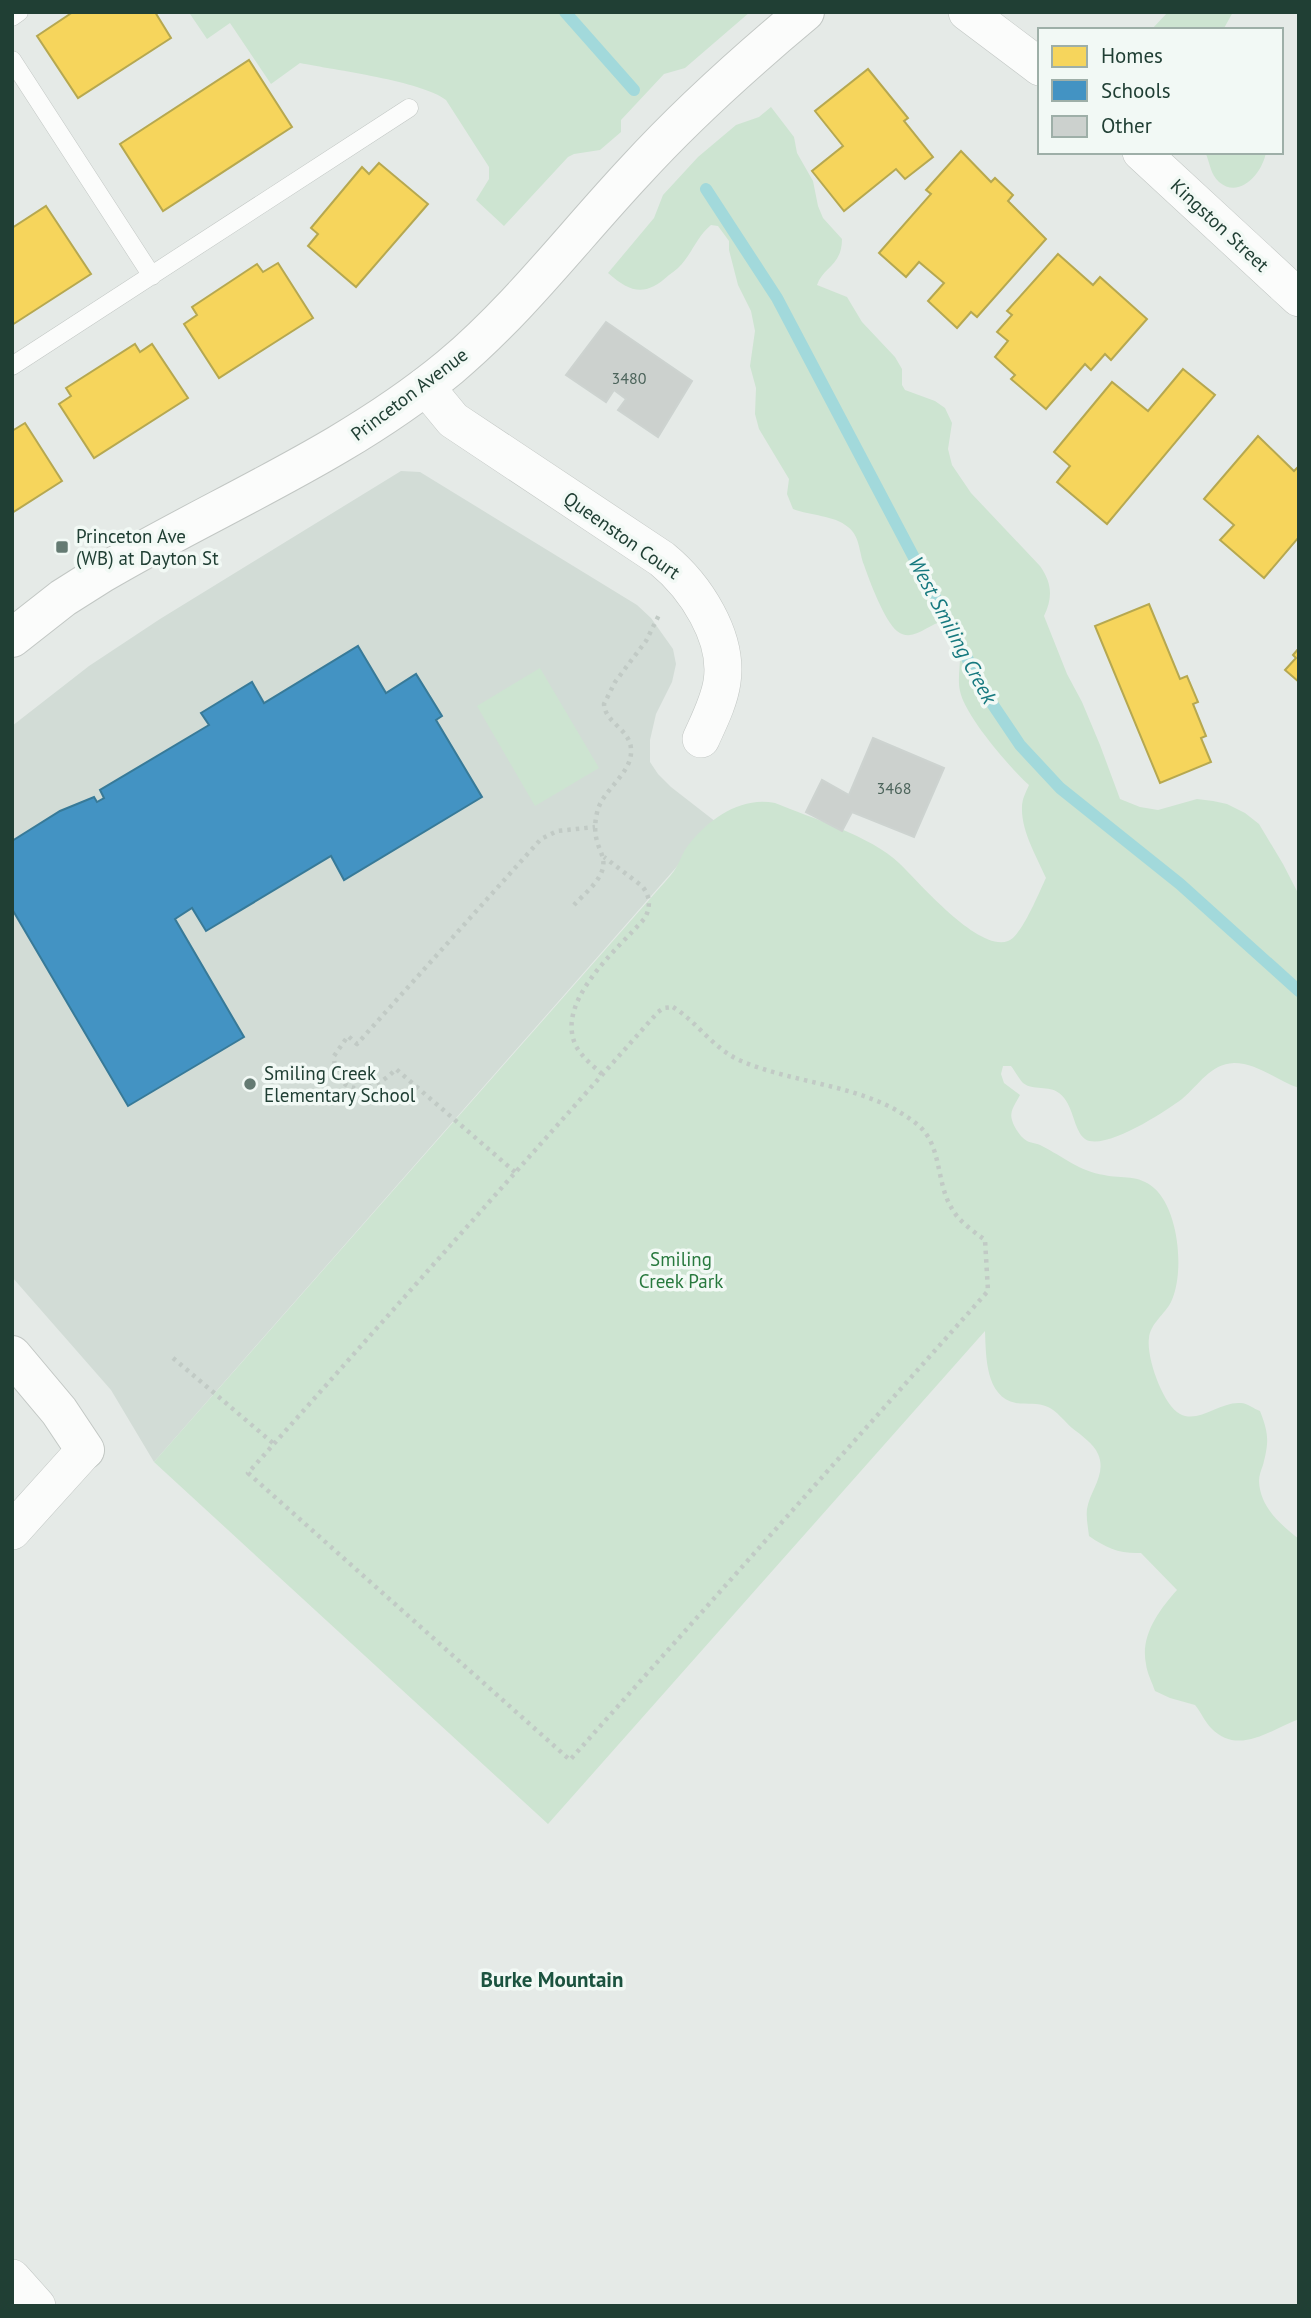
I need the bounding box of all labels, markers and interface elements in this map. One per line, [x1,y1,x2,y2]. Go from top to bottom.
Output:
legend [1038,28,1283,154]
text: Homes [1101,42,1163,69]
text: Schools [1101,77,1171,104]
text: Other [1101,112,1152,139]
street label: Kingston Street [1166,173,1275,277]
street label: Princeton Avenue [346,342,472,446]
house number: 3480 [612,368,647,388]
street label: Queenston Court [559,486,685,584]
place label: Princeton Ave (WB) at Dayton St [76,524,219,570]
marker: Princeton Ave (WB) at Dayton St [54,539,70,555]
water label: West Smiling Creek [903,552,1004,710]
house number: 3468 [877,778,911,798]
place label: Smiling Creek Elementary School [264,1061,416,1107]
marker: Smiling Creek Elementary School [242,1076,258,1092]
park label: Smiling Creek Park [639,1247,723,1293]
district label: Burke Mountain [481,1966,623,1993]

